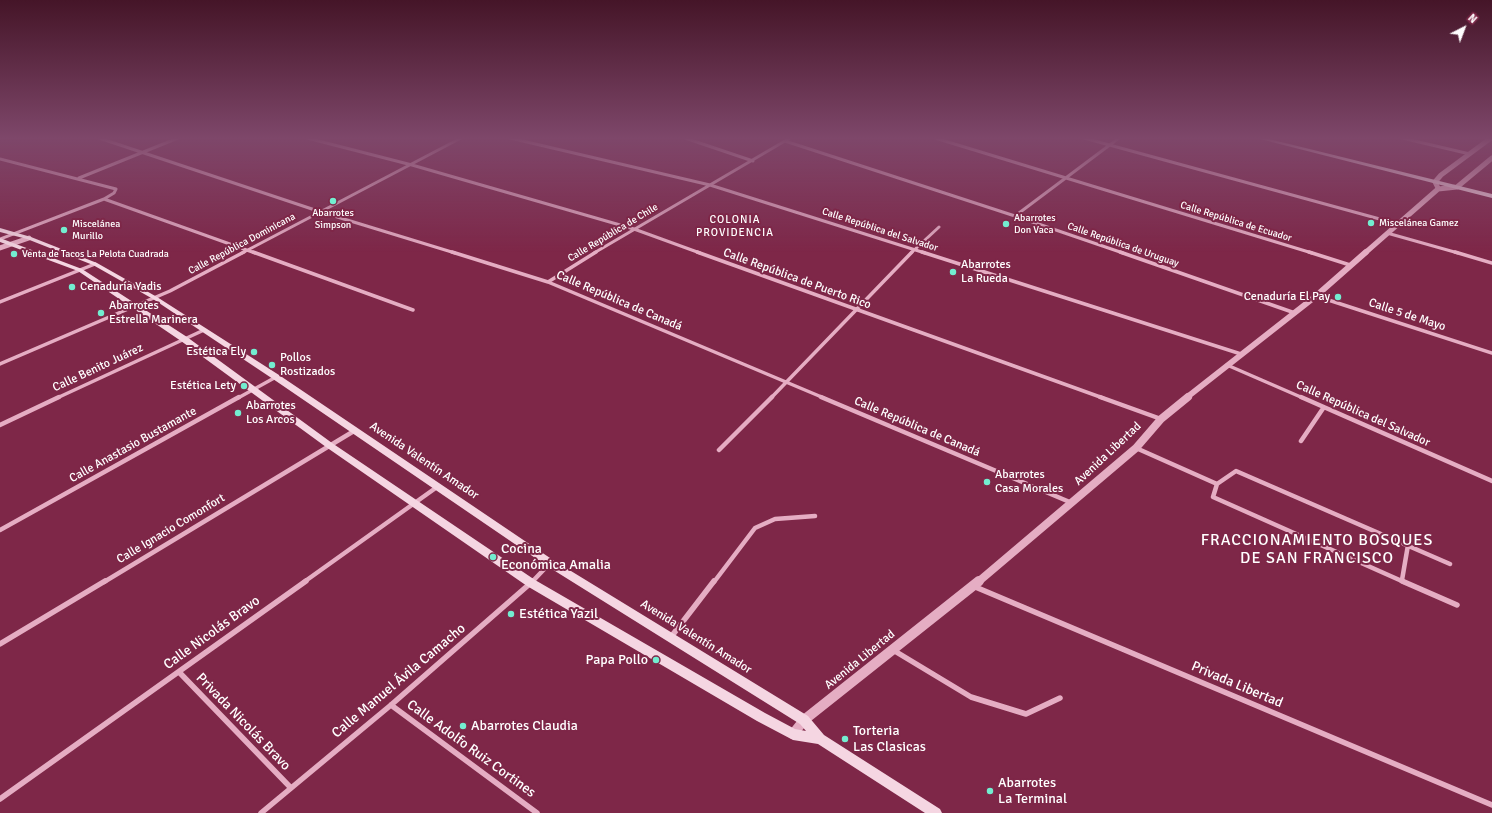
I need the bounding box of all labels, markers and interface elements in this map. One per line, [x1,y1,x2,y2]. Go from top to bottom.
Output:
north arrow [1444,8,1484,48]
text: N [1465,11,1480,26]
marker: Abarrotes Simpson [328,196,338,206]
street label: Calle República de Ecuador [1179,199,1293,245]
street label: Calle República de Chile [566,201,660,265]
street label: Calle República del Salvador [821,206,939,254]
place label: Abarrotes Simpson [312,207,354,230]
street label: Calle República Dominicana [187,211,297,277]
place label: Abarrotes Don Vaca [1014,212,1056,236]
district label: COLONIA PROVIDENCIA [696,213,774,239]
place label: Miscelánea Gamez [1379,217,1459,229]
place label: Miscelánea Murillo [72,218,120,242]
marker: Miscelánea Gamez [1366,218,1376,228]
marker: Abarrotes Don Vaca [1001,219,1011,229]
street label: Calle República de Uruguay [1066,220,1180,270]
marker: Miscelánea Murillo [59,225,69,235]
street label: Calle República de Puerto Rico [721,246,873,312]
place label: Venta de Tacos La Pelota Cuadrada [22,248,169,260]
marker: Venta de Tacos La Pelota Cuadrada [9,249,19,259]
place label: Abarrotes La Rueda [961,258,1011,286]
marker: Abarrotes La Rueda [948,267,958,277]
street label: Calle República de Canadá [554,268,684,334]
place label: Cenaduría Yadis [80,280,162,294]
marker: Cenaduría Yadis [67,282,77,292]
place label: Cenaduría El Pay [1244,290,1330,304]
marker: Cenaduría El Pay [1333,292,1343,302]
street label: Calle 5 de Mayo [1367,296,1447,334]
place label: Abarrotes Estrella Marinera [109,299,198,327]
marker: Abarrotes Estrella Marinera [96,308,106,318]
street label: Calle Benito Juárez [50,341,146,395]
place label: Estética Ely [186,345,246,359]
marker: Estética Ely [249,347,259,357]
place label: Pollos Rostizados [280,351,335,379]
marker: Pollos Rostizados [267,360,277,370]
street label: Calle República del Salvador [1294,378,1432,450]
place label: Estética Lety [170,379,236,393]
marker: Estética Lety [239,381,249,391]
street label: Calle República de Canadá [852,394,982,460]
place label: Abarrotes Los Arcos [246,399,296,427]
street label: Calle Anastasio Bustamante [67,404,199,486]
marker: Abarrotes Los Arcos [233,408,243,418]
street label: Avenida Valentín Amador [367,419,481,503]
street label: Avenida Libertad [1072,419,1144,489]
place label: Abarrotes Casa Morales [995,468,1063,496]
marker: Abarrotes Casa Morales [982,477,992,487]
street label: Calle Ignacio Comonfort [114,491,228,567]
district label: FRACCIONAMIENTO BOSQUES DE SAN FRANCISCO [1201,531,1433,569]
place label: Cocina Económica Amalia [501,541,611,574]
marker: Cocina Económica Amalia [488,552,498,562]
street label: Calle Nicolás Bravo [161,593,263,673]
street label: Avenida Valentín Amador [638,597,754,677]
place label: Estética Yazil [519,606,598,622]
marker: Estética Yazil [506,609,516,619]
street label: Calle Manuel Ávila Camacho [329,620,469,742]
street label: Avenida Libertad [822,627,898,693]
place label: Papa Pollo [586,652,648,668]
marker: Papa Pollo [651,655,661,665]
street label: Privada Libertad [1189,658,1285,712]
street label: Privada Nicolás Bravo [192,670,294,774]
street label: Calle Adolfo Ruiz Cortines [403,697,539,801]
place label: Abarrotes Claudia [471,718,578,734]
marker: Abarrotes Claudia [458,721,468,731]
place label: Torteria Las Clasicas [853,723,926,756]
marker: Torteria Las Clasicas [840,734,850,744]
place label: Abarrotes La Terminal [998,775,1067,808]
marker: Abarrotes La Terminal [985,786,995,796]

